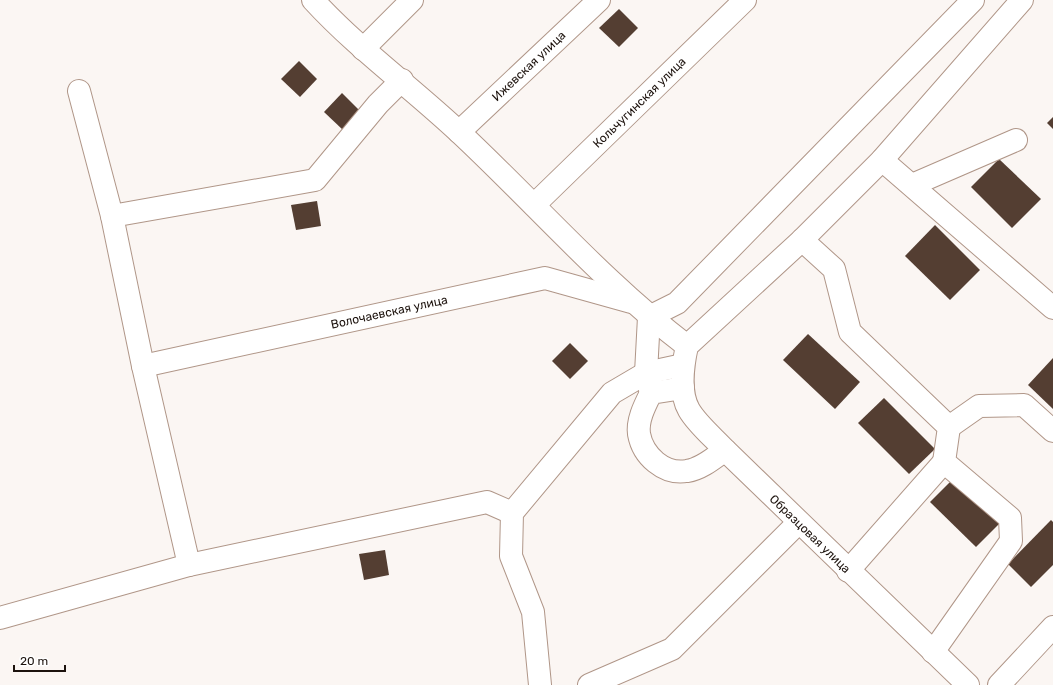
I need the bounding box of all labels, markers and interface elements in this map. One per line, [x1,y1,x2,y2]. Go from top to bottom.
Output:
street label: Ижевская улица [489,28,568,104]
street label: Кольчугинская улица [590,54,689,151]
street label: Волочаевская улица [329,293,449,332]
street label: Образцовая улица [767,492,853,576]
scale bar [14,647,65,673]
text: 20 m [20,654,48,668]

